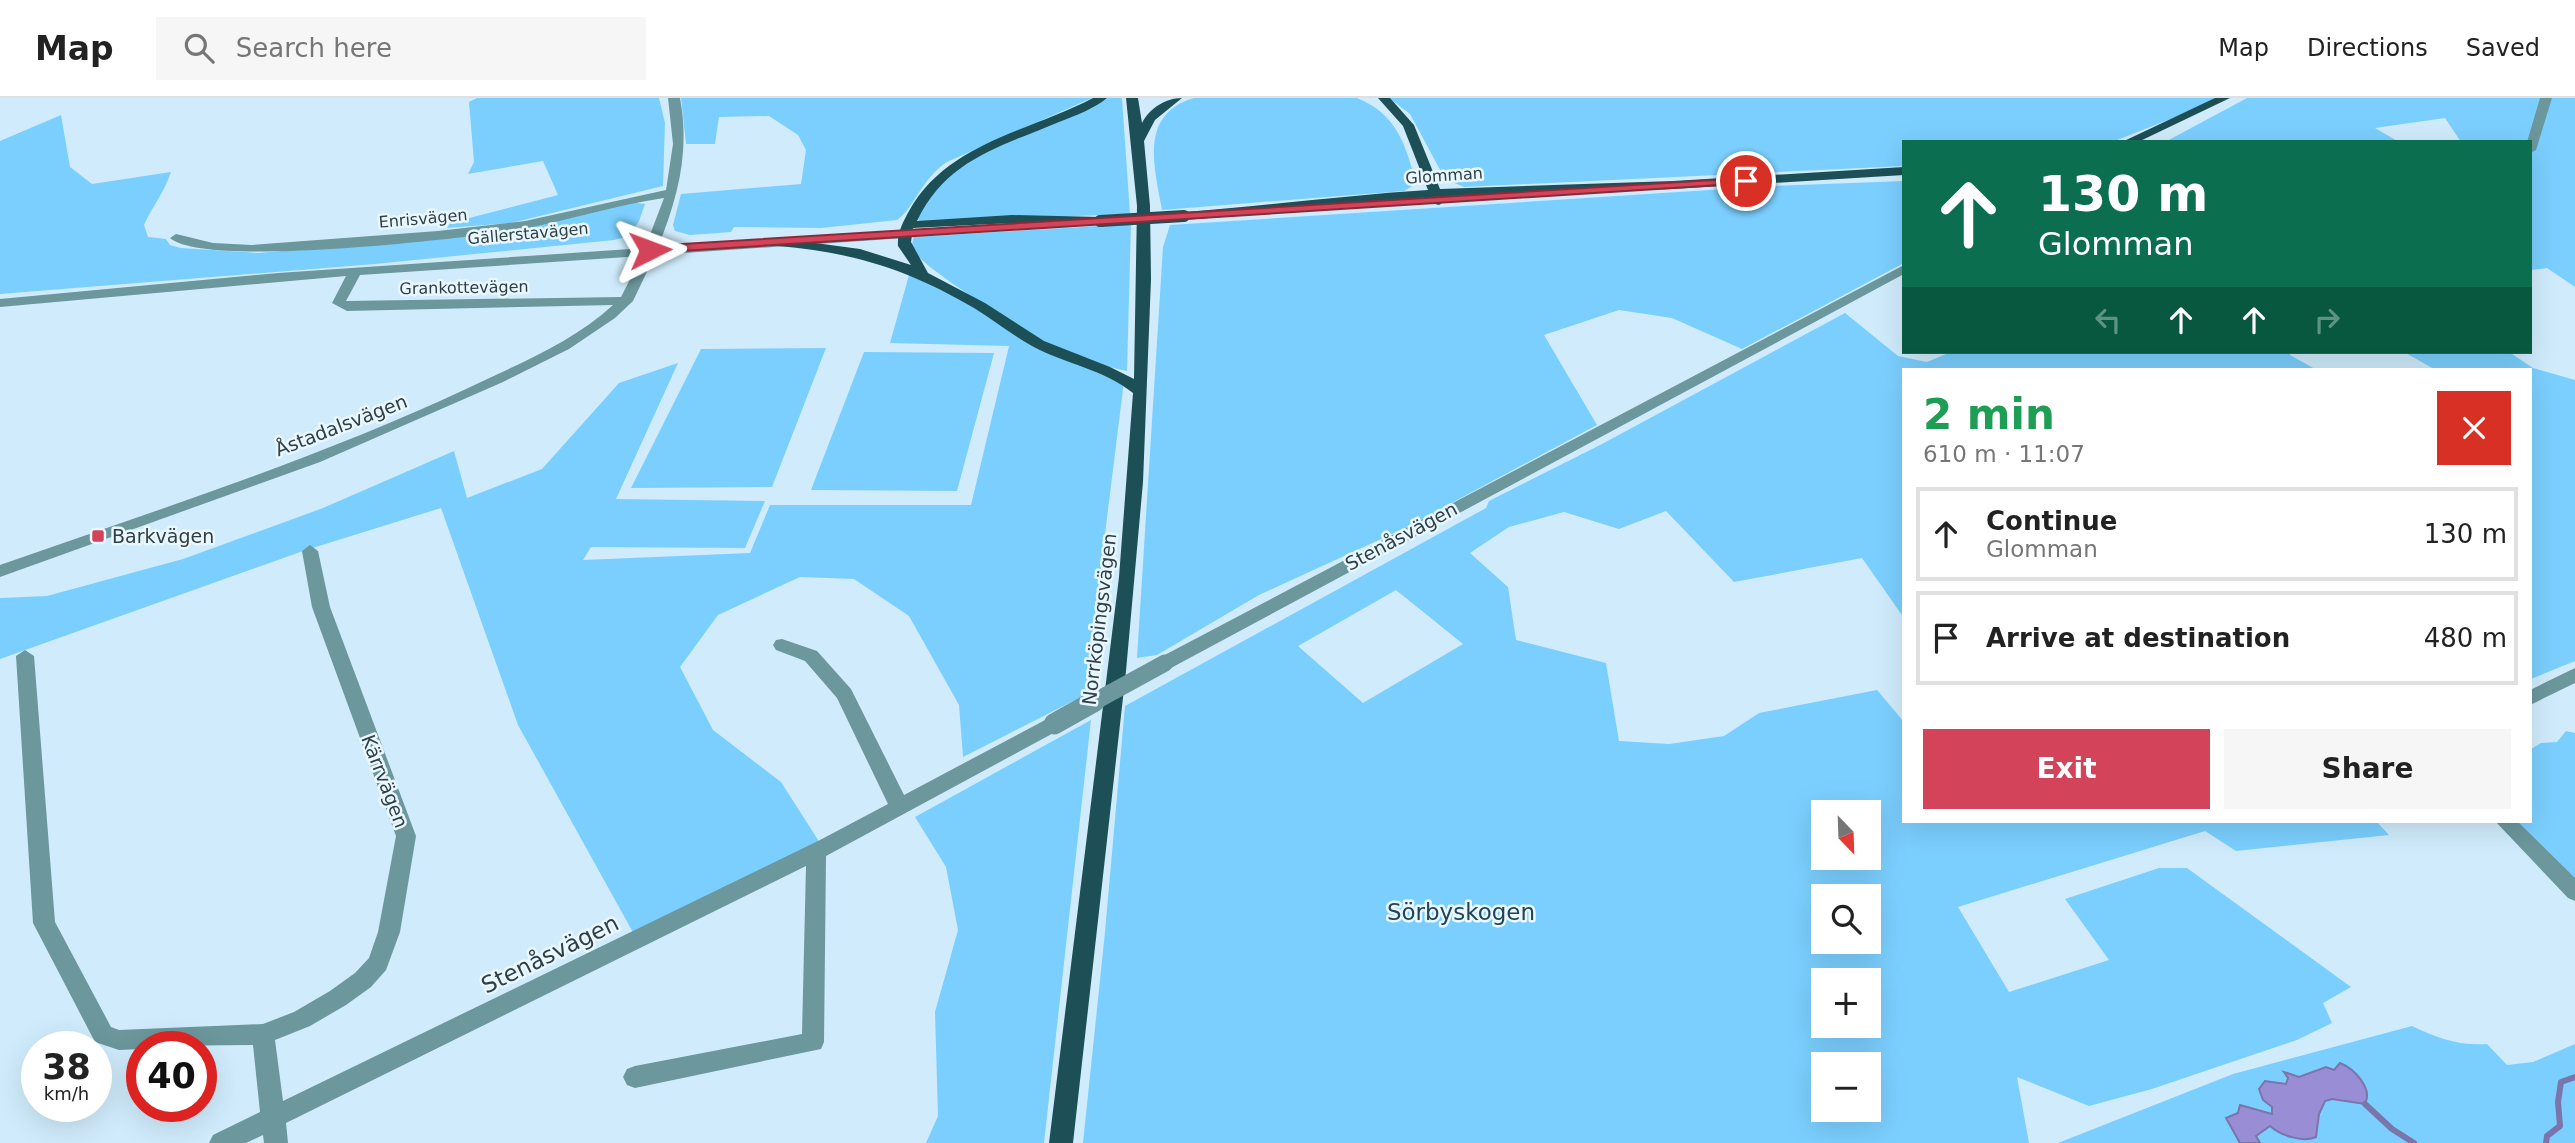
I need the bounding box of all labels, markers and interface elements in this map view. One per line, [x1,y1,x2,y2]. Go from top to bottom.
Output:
search box [156,17,646,80]
text: Map [35,29,114,68]
icon: search [180,29,218,67]
text: Search here [236,33,392,63]
text: Map [2218,34,2269,62]
text: Directions [2307,34,2428,62]
text: Saved [2466,34,2540,62]
pin [1716,151,1776,211]
icon: arrive [1727,162,1765,200]
street label: Glomman [1405,163,1483,188]
text: 130 m [2038,166,2208,223]
icon: ahead [1923,168,2014,259]
street label: Enrisvägen [378,205,468,232]
position arrow [613,213,687,287]
street label: Gällerstavägen [467,219,589,248]
text: Glomman [2038,225,2194,263]
street label: Grankottevägen [399,277,529,298]
icon: left [2089,301,2127,339]
icon: ahead [2162,301,2200,339]
icon: ahead [2235,301,2273,339]
icon: right [2308,301,2346,339]
street label: Åstadalsvägen [272,390,410,460]
text: 2 min [1923,390,2055,439]
button: close [2437,391,2511,465]
text: 610 m · 11:07 [1923,441,2085,467]
street label: Stenåsvägen [1341,497,1461,575]
text: Continue [1986,506,2117,536]
icon: ahead [1927,515,1965,553]
text: 130 m [2424,519,2507,549]
place label: Barkvägen [112,525,214,547]
marker: Barkvägen [90,528,106,544]
street label: Norrköpingsvägen [1078,532,1120,706]
text: Glomman [1986,536,2098,562]
icon: arrive [1927,619,1965,657]
text: Arrive at destination [1986,623,2290,653]
text: 480 m [2424,623,2507,653]
button: Exit [1923,729,2210,809]
button: Share [2224,729,2511,809]
street label: Kärrvägen [357,731,413,831]
north arrow [1811,800,1881,870]
map controls [1811,800,1881,1122]
button: search [1811,884,1881,954]
park label: Sörbyskogen [1387,899,1535,925]
street label: Stenåsvägen [477,909,623,998]
button: + [1811,968,1881,1038]
speed limit sign: 40 [126,1031,217,1122]
text: 38 [42,1047,91,1087]
button: − [1811,1052,1881,1122]
text: km/h [44,1083,89,1104]

